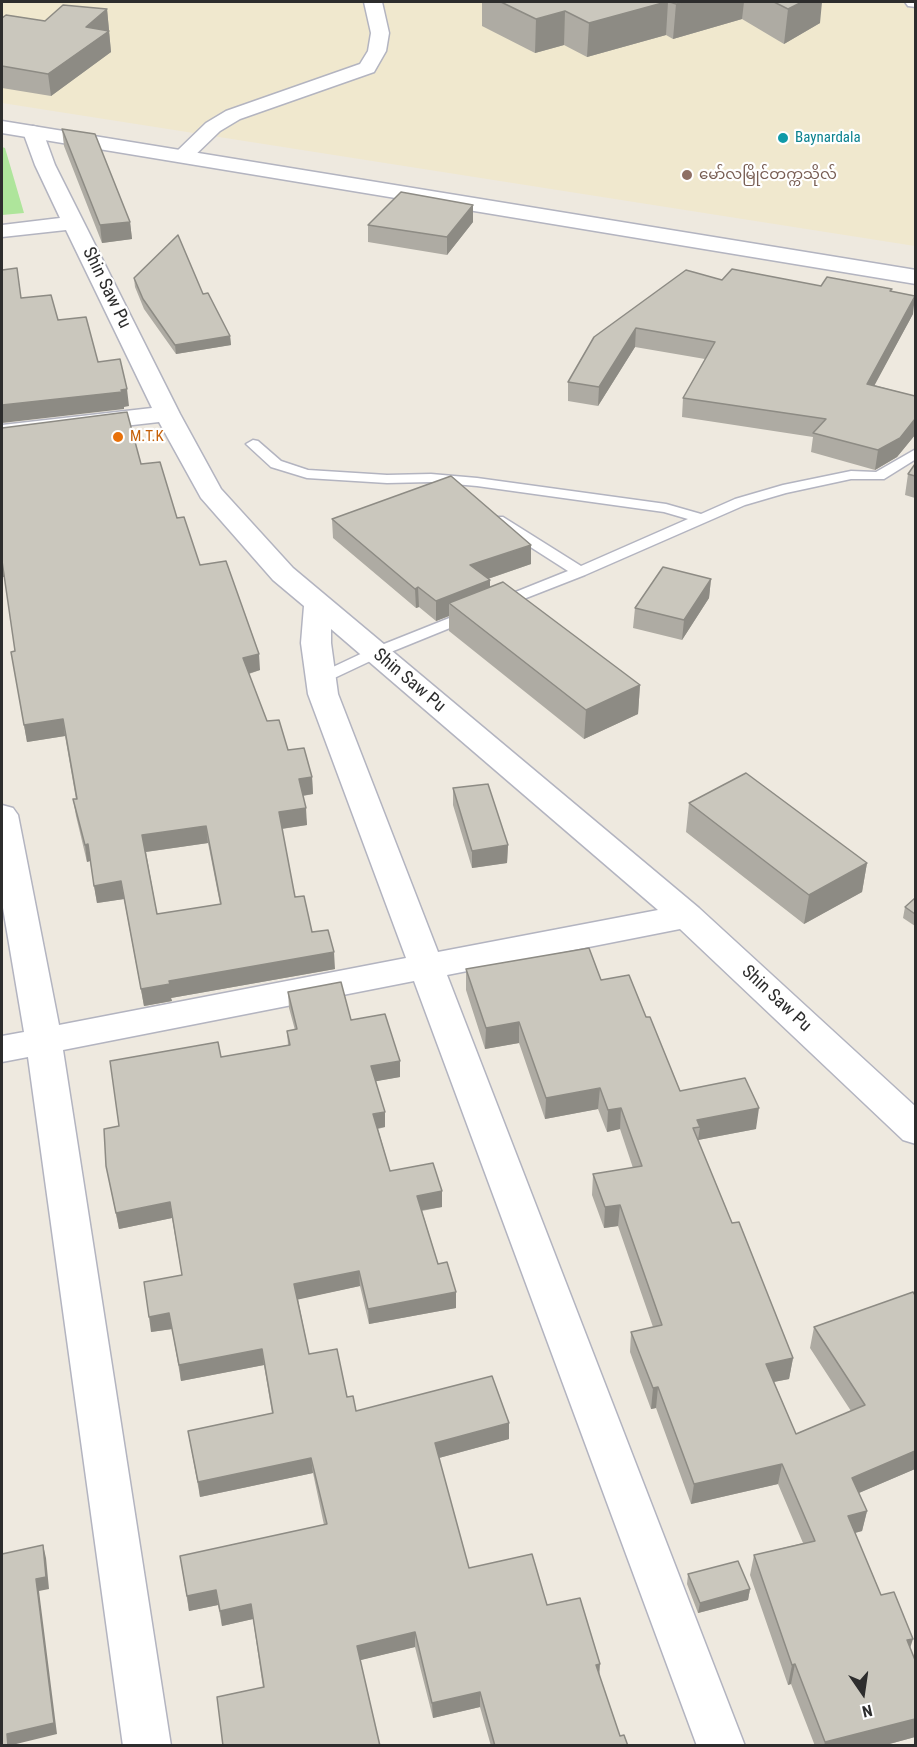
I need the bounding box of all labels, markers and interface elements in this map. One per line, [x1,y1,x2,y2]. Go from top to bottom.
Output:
place label: Baynardala [795,129,861,147]
marker: Baynardala [776,131,790,145]
place label: မော်လမြိုင်တက္ကသိုလ် [699,166,837,184]
marker: မော်လမြိုင်တက္ကသိုလ် [680,168,694,182]
street label: Shin Saw Pu [77,244,135,332]
place label: M.T.K [130,428,164,446]
marker: M.T.K [111,430,125,444]
street label: Shin Saw Pu [369,645,449,717]
street label: Shin Saw Pu [737,961,815,1037]
north arrow [833,1663,893,1723]
text: N [860,1701,874,1721]

